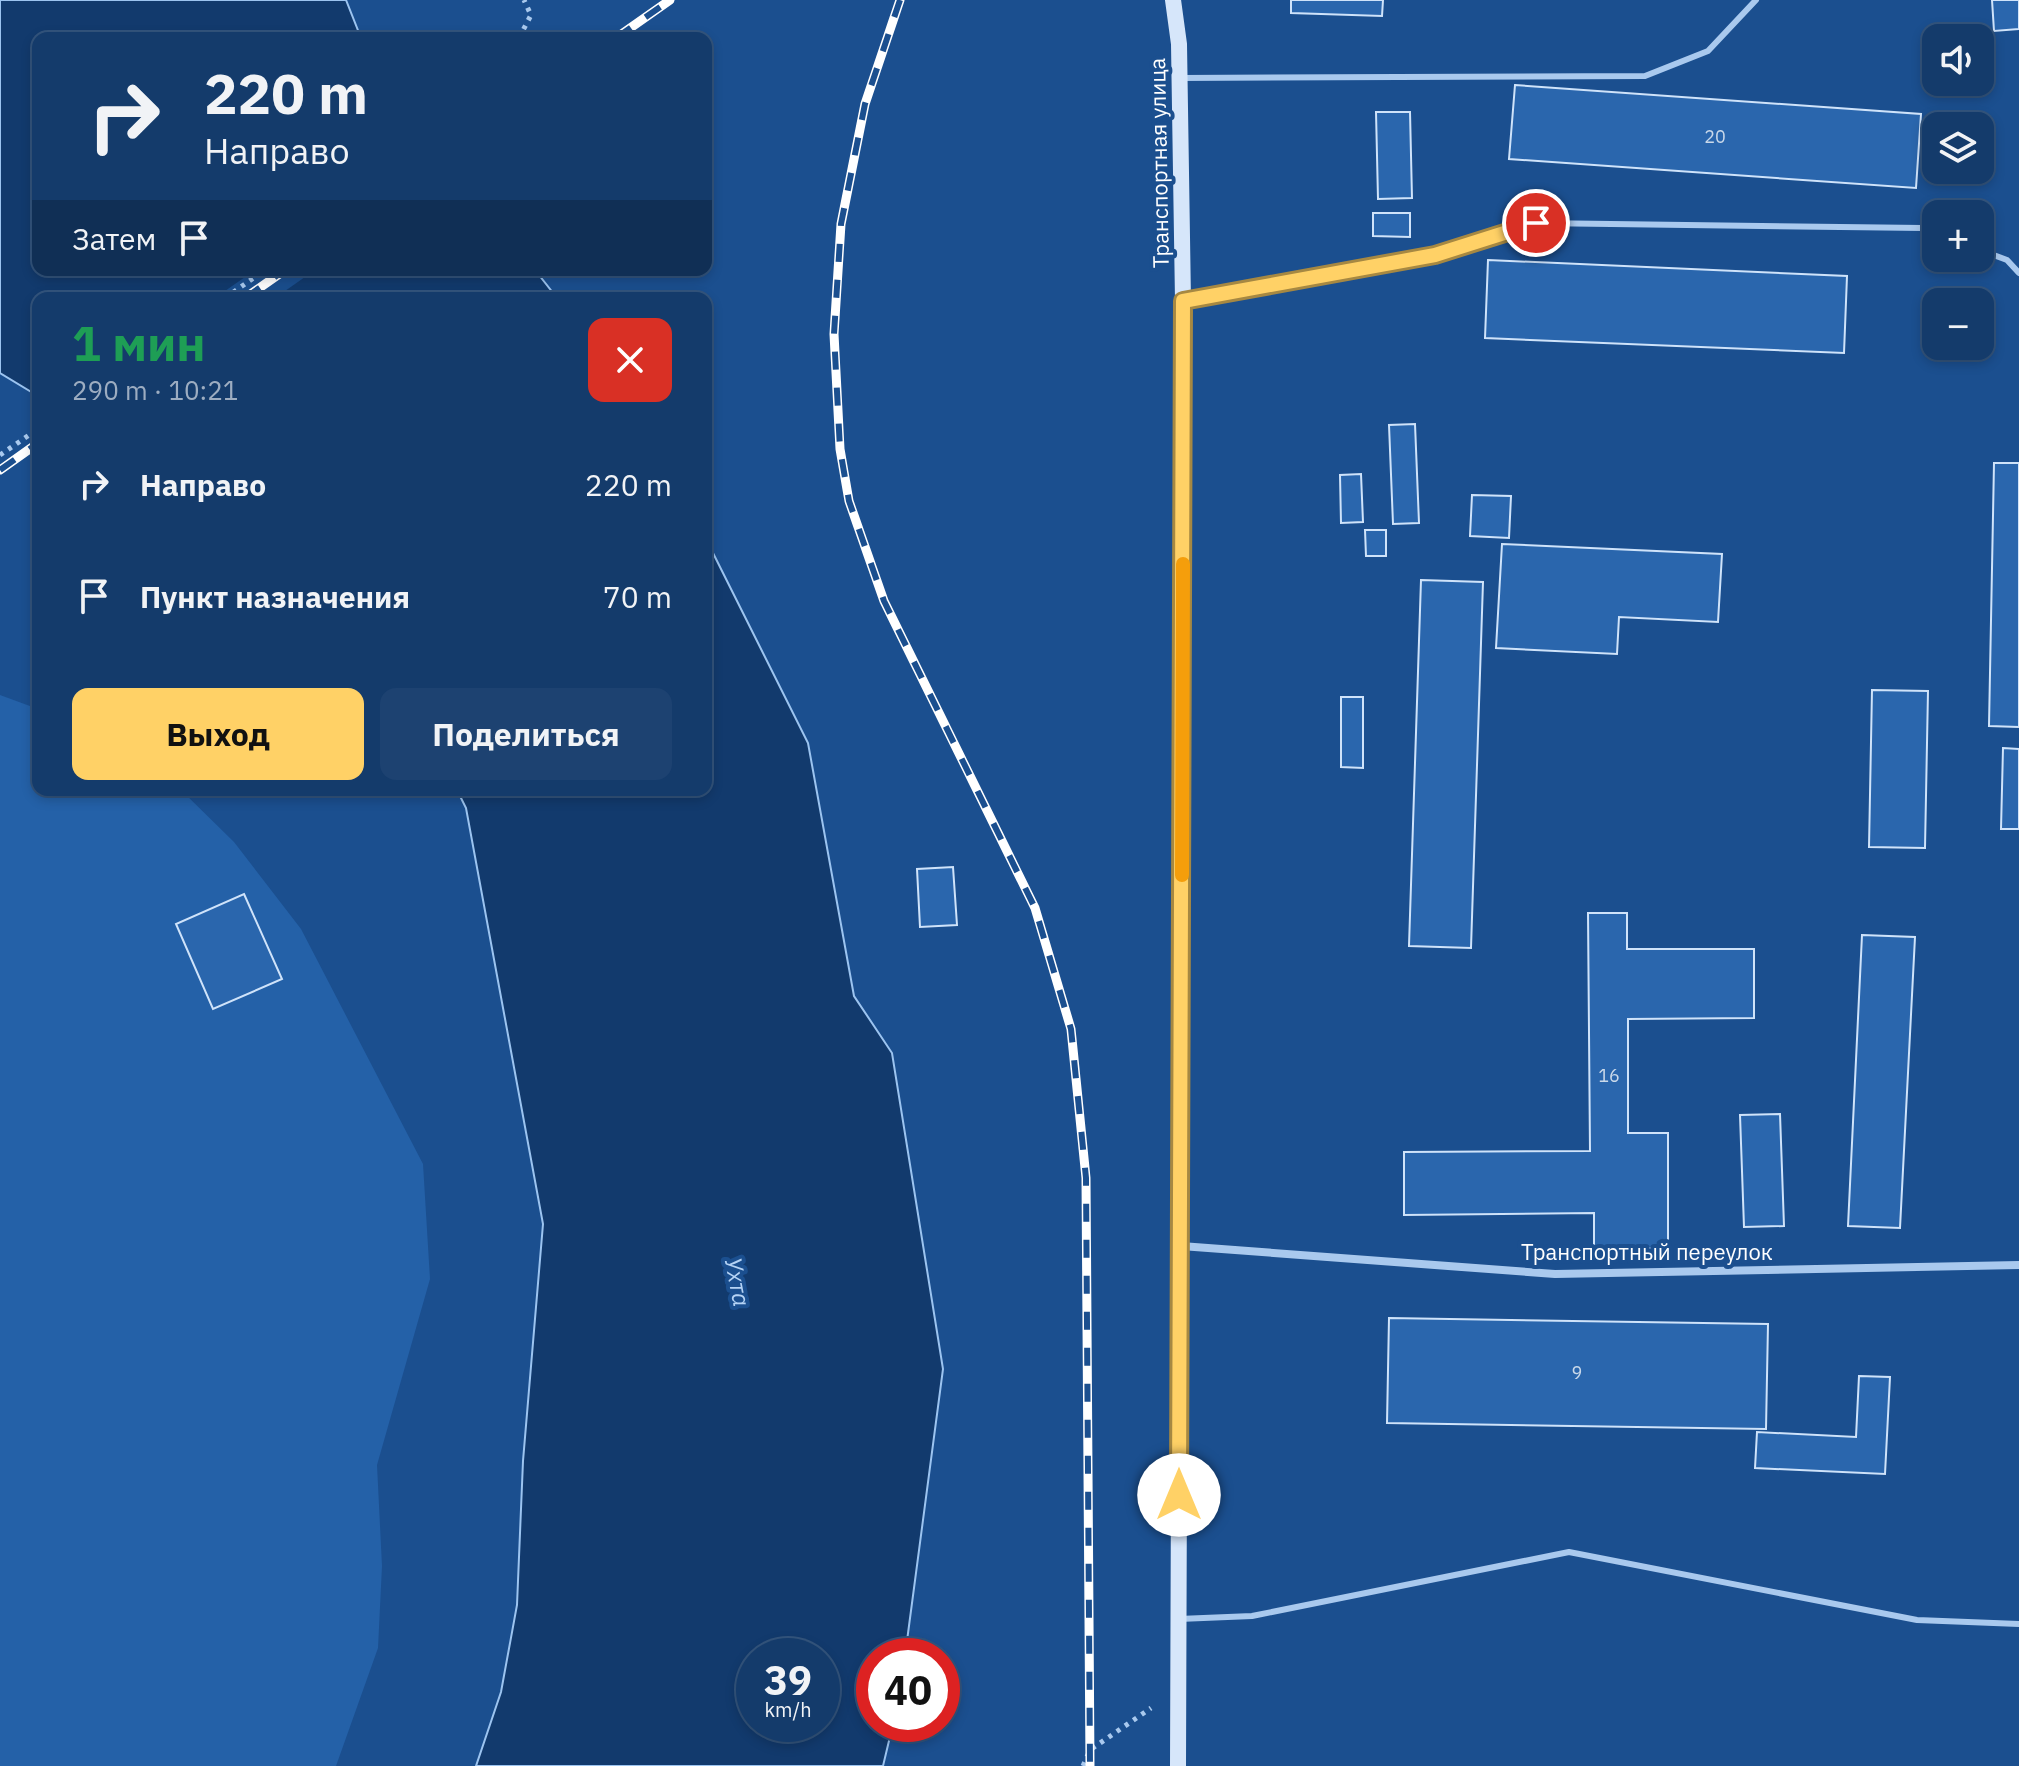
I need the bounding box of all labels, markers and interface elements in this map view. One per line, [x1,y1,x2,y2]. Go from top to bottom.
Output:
map controls [1922,24,1994,360]
button: sound [1922,24,1994,96]
text: 220 m [204,57,368,129]
street label: Транспортная улица [1142,57,1175,268]
icon: right [72,64,176,168]
button: layers [1922,112,1994,184]
house number: 20 [1704,125,1726,148]
text: Направо [204,127,350,174]
pin [1502,189,1570,257]
button: + [1922,200,1994,272]
icon: arrive [1514,201,1558,245]
icon: arrive [172,216,216,260]
text: Затем [72,219,156,258]
button: − [1922,288,1994,360]
text: 1 мин [72,312,206,374]
button: close [588,318,672,402]
text: 290 m · 10:21 [72,373,238,407]
icon: right [72,462,116,506]
text: Направо [140,465,266,504]
text: 220 m [585,465,672,504]
icon: arrive [72,574,116,618]
text: Пункт назначения [140,577,410,616]
text: 70 m [603,577,672,616]
button: Выход [72,688,364,780]
button: Поделиться [380,688,672,780]
house number: 16 [1598,1064,1620,1087]
street label: Транспортный переулок [1521,1237,1773,1266]
water label: Ухта [718,1254,758,1309]
house number: 9 [1572,1361,1582,1384]
position arrow [1137,1453,1221,1537]
speed limit sign: 40 [856,1638,960,1742]
text: 39 [764,1654,812,1706]
text: km/h [764,1696,812,1723]

